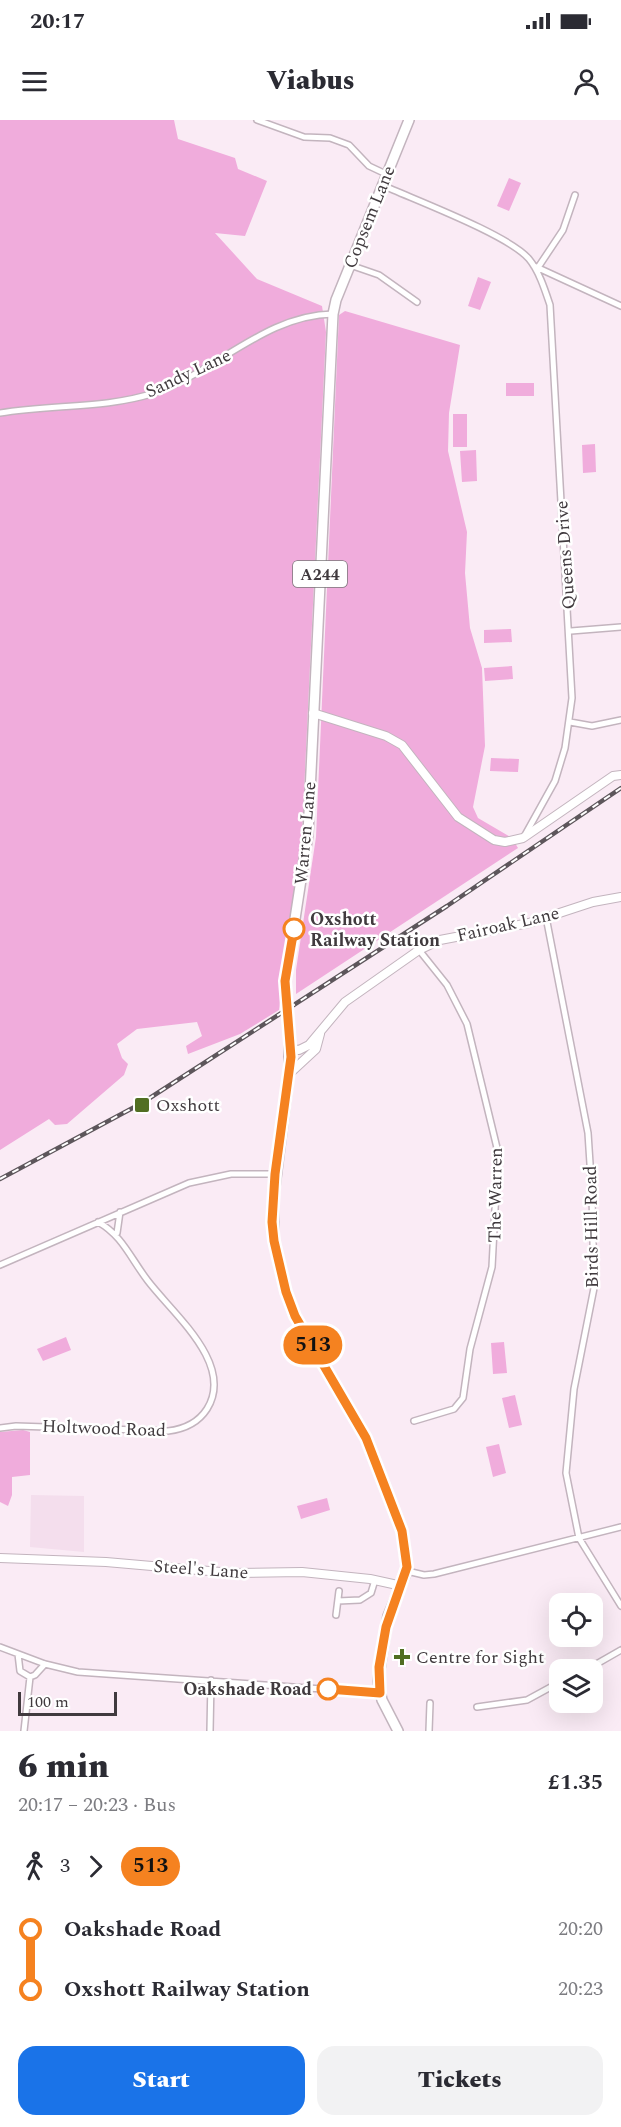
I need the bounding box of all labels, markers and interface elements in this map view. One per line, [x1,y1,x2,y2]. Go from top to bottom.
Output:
text: 20:17 [30,5,85,38]
text: Viabus [266,60,355,102]
icon: menu [18,65,51,98]
icon: person [570,65,603,98]
street label: Copsem Lane [337,162,402,273]
street label: Sandy Lane [141,342,236,405]
street label: Queens Drive [548,500,583,610]
road number: A244 [293,561,347,587]
street label: Warren Lane [288,780,323,886]
street label: Fairoak Lane [454,900,562,949]
place label: Oxshott Railway Station [310,906,440,954]
marker: Oxshott Railway Station [283,918,305,940]
place label: Oxshott [156,1092,220,1119]
marker: Oxshott [133,1096,151,1114]
street label: The Warren [481,1147,510,1243]
street label: Birds Hill Road [577,1165,606,1289]
line badge: 513 [278,1326,348,1364]
text: 513 [295,1329,331,1361]
street label: Holtwood Road [41,1413,167,1444]
street label: Steel's Lane [153,1553,249,1586]
map controls [549,1593,603,1713]
button: locate [549,1593,603,1647]
place label: Centre for Sight [416,1644,544,1671]
marker: Centre for Sight [393,1648,411,1666]
button: layers [549,1659,603,1713]
place label: Oakshade Road [183,1676,313,1703]
marker: Oakshade Road [317,1678,339,1700]
scale bar [18,1689,117,1716]
text: 100 m [27,1690,69,1714]
text: 6 min [18,1742,109,1792]
text: £1.35 [548,1766,603,1799]
text: 20:17 – 20:23 · Bus [18,1790,176,1820]
icon: walk [18,1850,51,1883]
icon: forward [79,1850,112,1883]
text: 513 [133,1850,168,1882]
text: 3 [60,1851,70,1881]
text: Oakshade Road [64,1913,221,1946]
text: 20:20 [558,1914,603,1944]
text: Oxshott Railway Station [64,1973,310,2006]
text: 20:23 [558,1974,603,2004]
button: Start [18,2046,305,2115]
button: Tickets [317,2046,603,2115]

